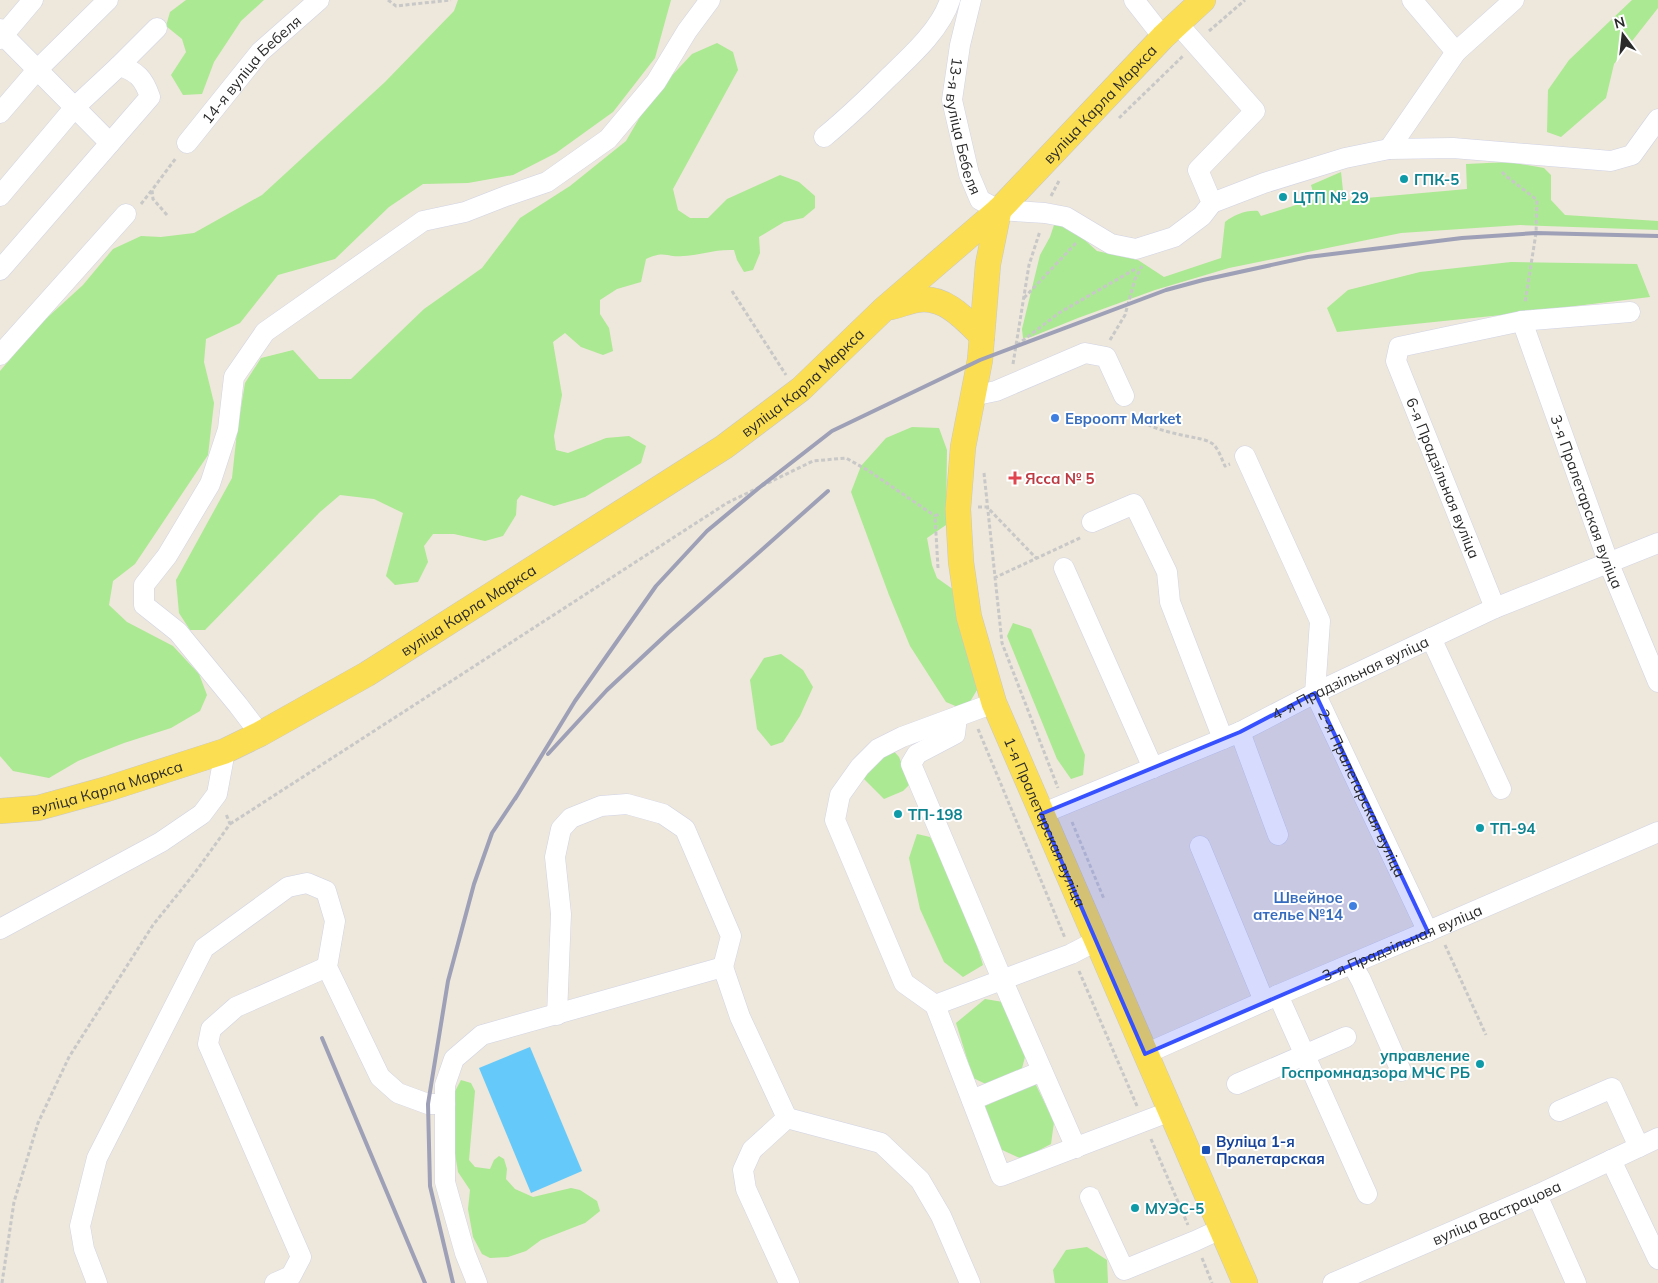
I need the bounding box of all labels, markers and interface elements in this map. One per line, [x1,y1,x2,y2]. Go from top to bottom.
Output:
north arrow [1598,10,1648,60]
street label: 14-я вуліца Бебеля [197,11,305,127]
text: N [1612,12,1627,33]
street label: вуліца Карла Маркса [1039,40,1160,167]
street label: 13-я вуліца Бебеля [942,56,986,197]
place label: ГПК-5 [1414,170,1459,189]
marker: ГПК-5 [1398,173,1410,185]
place label: ЦТП № 29 [1293,188,1369,207]
marker: ЦТП № 29 [1277,191,1289,203]
street label: вуліца Карла Маркса [737,324,868,441]
street label: 6-я Прадзільная вуліца [1402,395,1484,561]
place label: Евроопт Market [1065,409,1181,428]
marker: Евроопт Market [1049,412,1061,424]
street label: 3-я Пралетарская вуліца [1547,412,1628,591]
place label: Ясса № 5 [1025,469,1095,488]
marker: Ясса № 5 [1009,472,1021,484]
street label: вуліца Карла Маркса [397,560,539,660]
street label: 4-я Прадзільная вуліца [1268,631,1431,724]
street label: 2-я Пралетарская вуліца [1314,706,1410,880]
street label: 1-я Пралетарская вуліца [1000,734,1091,910]
street label: вуліца Карла Маркса [31,756,185,818]
place label: ТП-198 [908,805,962,824]
marker: ТП-198 [892,808,904,820]
place label: ТП-94 [1490,819,1535,838]
marker: ТП-94 [1474,822,1486,834]
place label: Швейное ателье №14 [1253,888,1343,924]
street label: 3-я Прадзільная вуліца [1319,900,1485,985]
marker: Швейное ателье №14 [1347,900,1359,912]
place label: управление Госпромнадзора МЧС РБ [1281,1046,1470,1082]
marker: управление Госпромнадзора МЧС РБ [1474,1058,1486,1070]
place label: Вуліца 1-я Пралетарская [1216,1132,1325,1168]
marker: Вуліца 1-я Пралетарская [1200,1144,1212,1156]
street label: вуліца Вастрацова [1429,1176,1564,1249]
place label: МУЭС-5 [1145,1199,1204,1218]
marker: МУЭС-5 [1129,1202,1141,1214]

